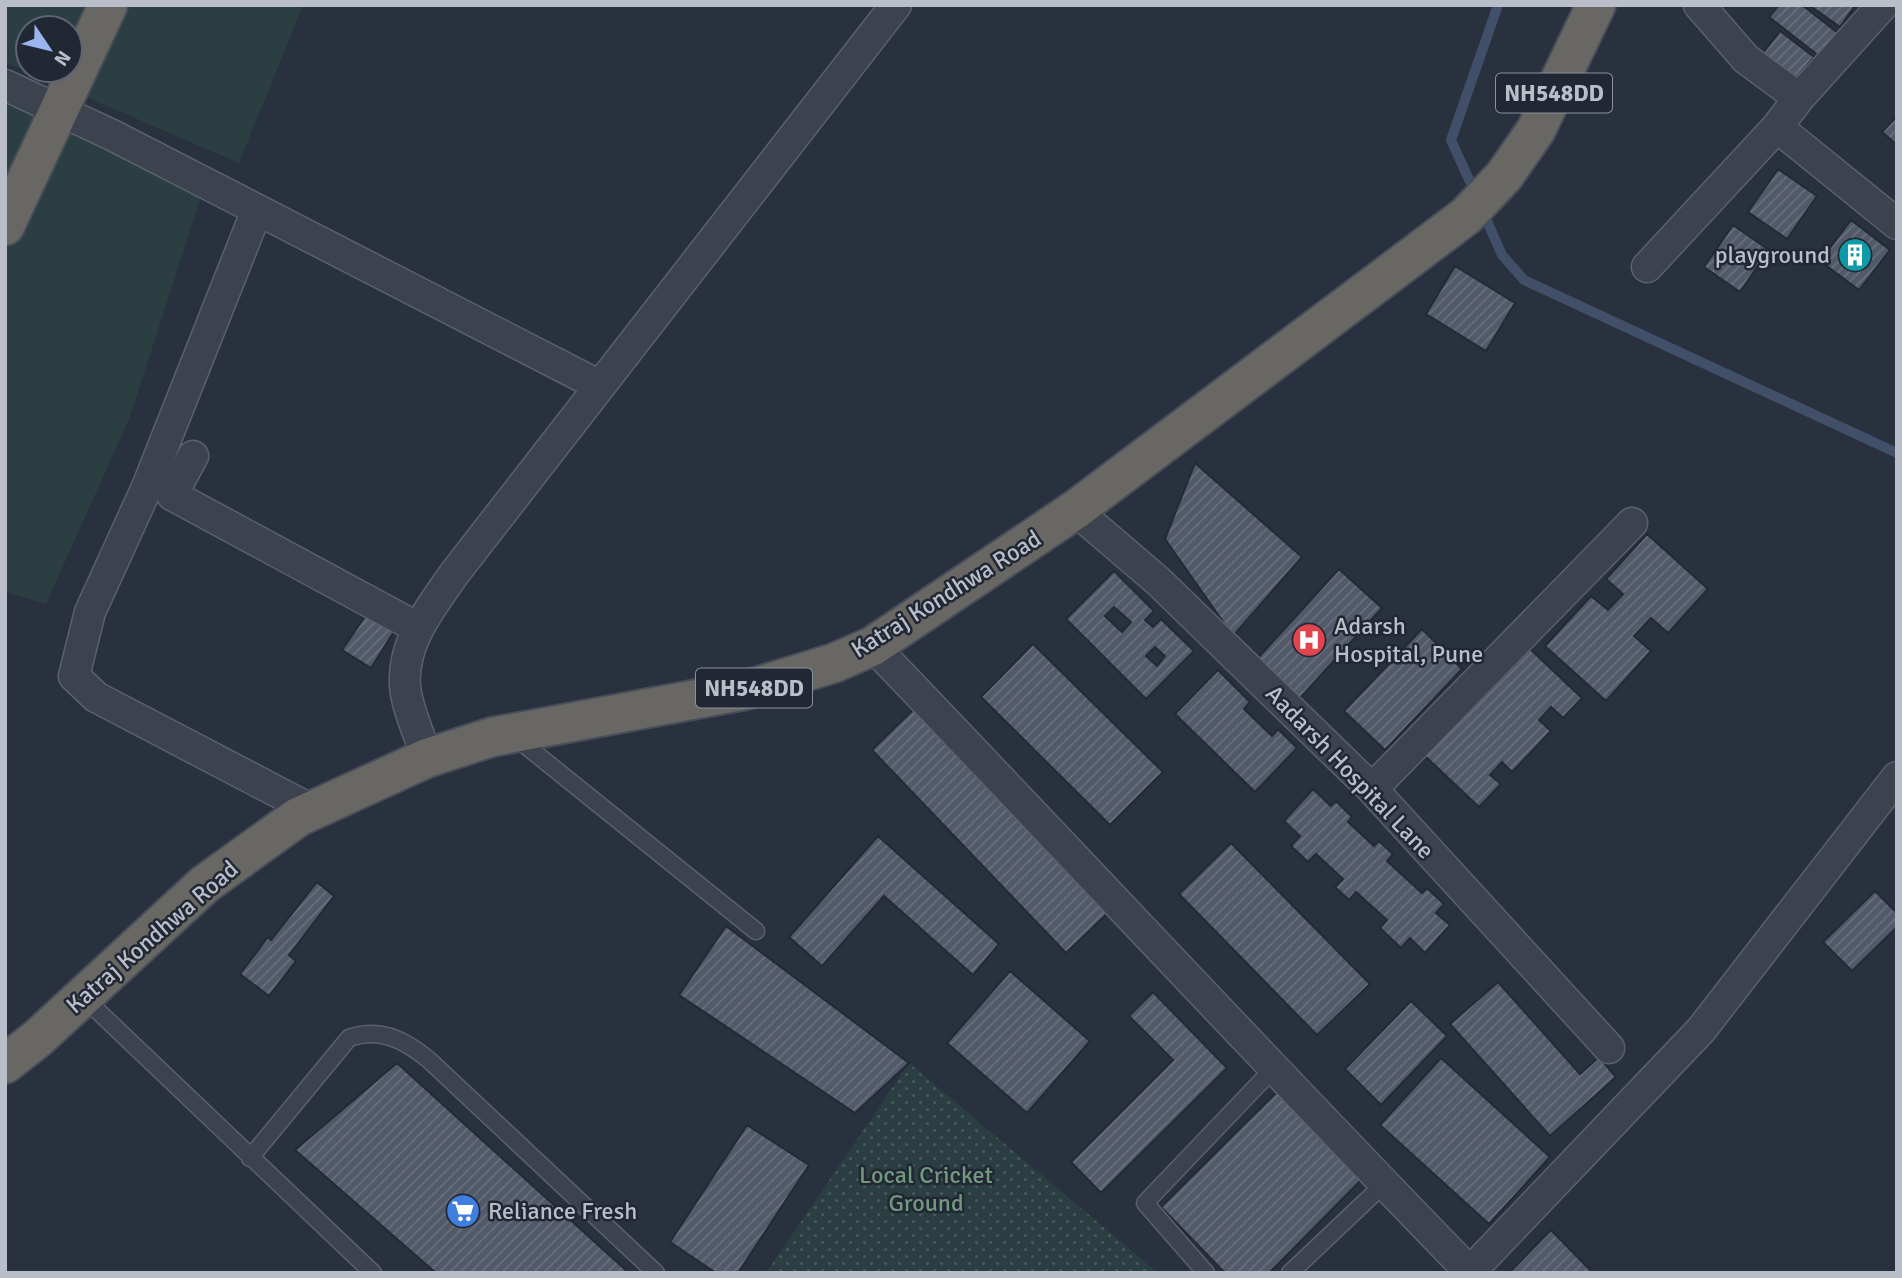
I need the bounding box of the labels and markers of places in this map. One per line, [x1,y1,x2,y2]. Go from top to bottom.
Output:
building icon: playground [1836,236,1874,274]
place label: playground [1715,240,1830,270]
place label: Adarsh Hospital, Pune [1334,611,1483,669]
hospital icon: Adarsh Hospital, Pune [1290,621,1328,659]
supermarket icon: Reliance Fresh [444,1192,482,1230]
place label: Reliance Fresh [488,1196,637,1226]

